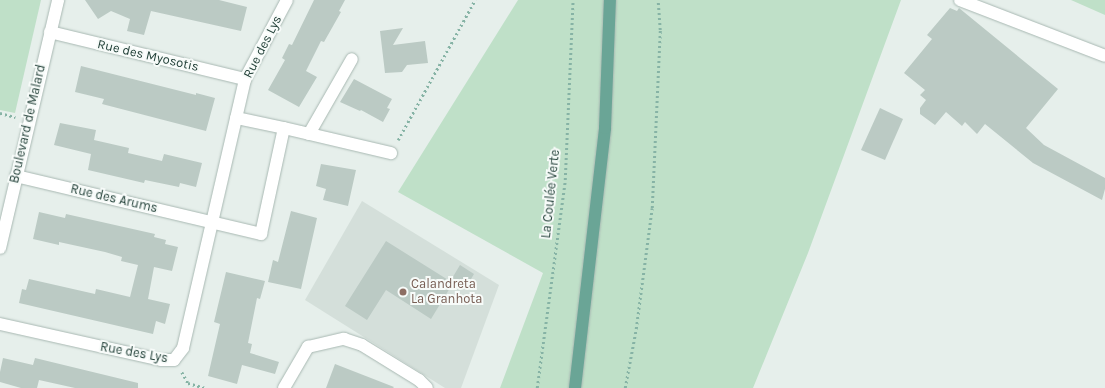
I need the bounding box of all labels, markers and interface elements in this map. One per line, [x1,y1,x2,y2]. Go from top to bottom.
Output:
street label: Rue des Lys [241,13,285,81]
street label: Rue des Myosotis [96,37,200,75]
street label: Boulevard de Malard [7,63,49,185]
street label: La Coulée Verte [539,149,563,239]
street label: Rue des Arums [69,181,159,217]
place label: Calandreta La Granhota [411,277,482,308]
marker: Calandreta La Granhota [398,287,408,297]
street label: Rue des Lys [99,339,169,367]

